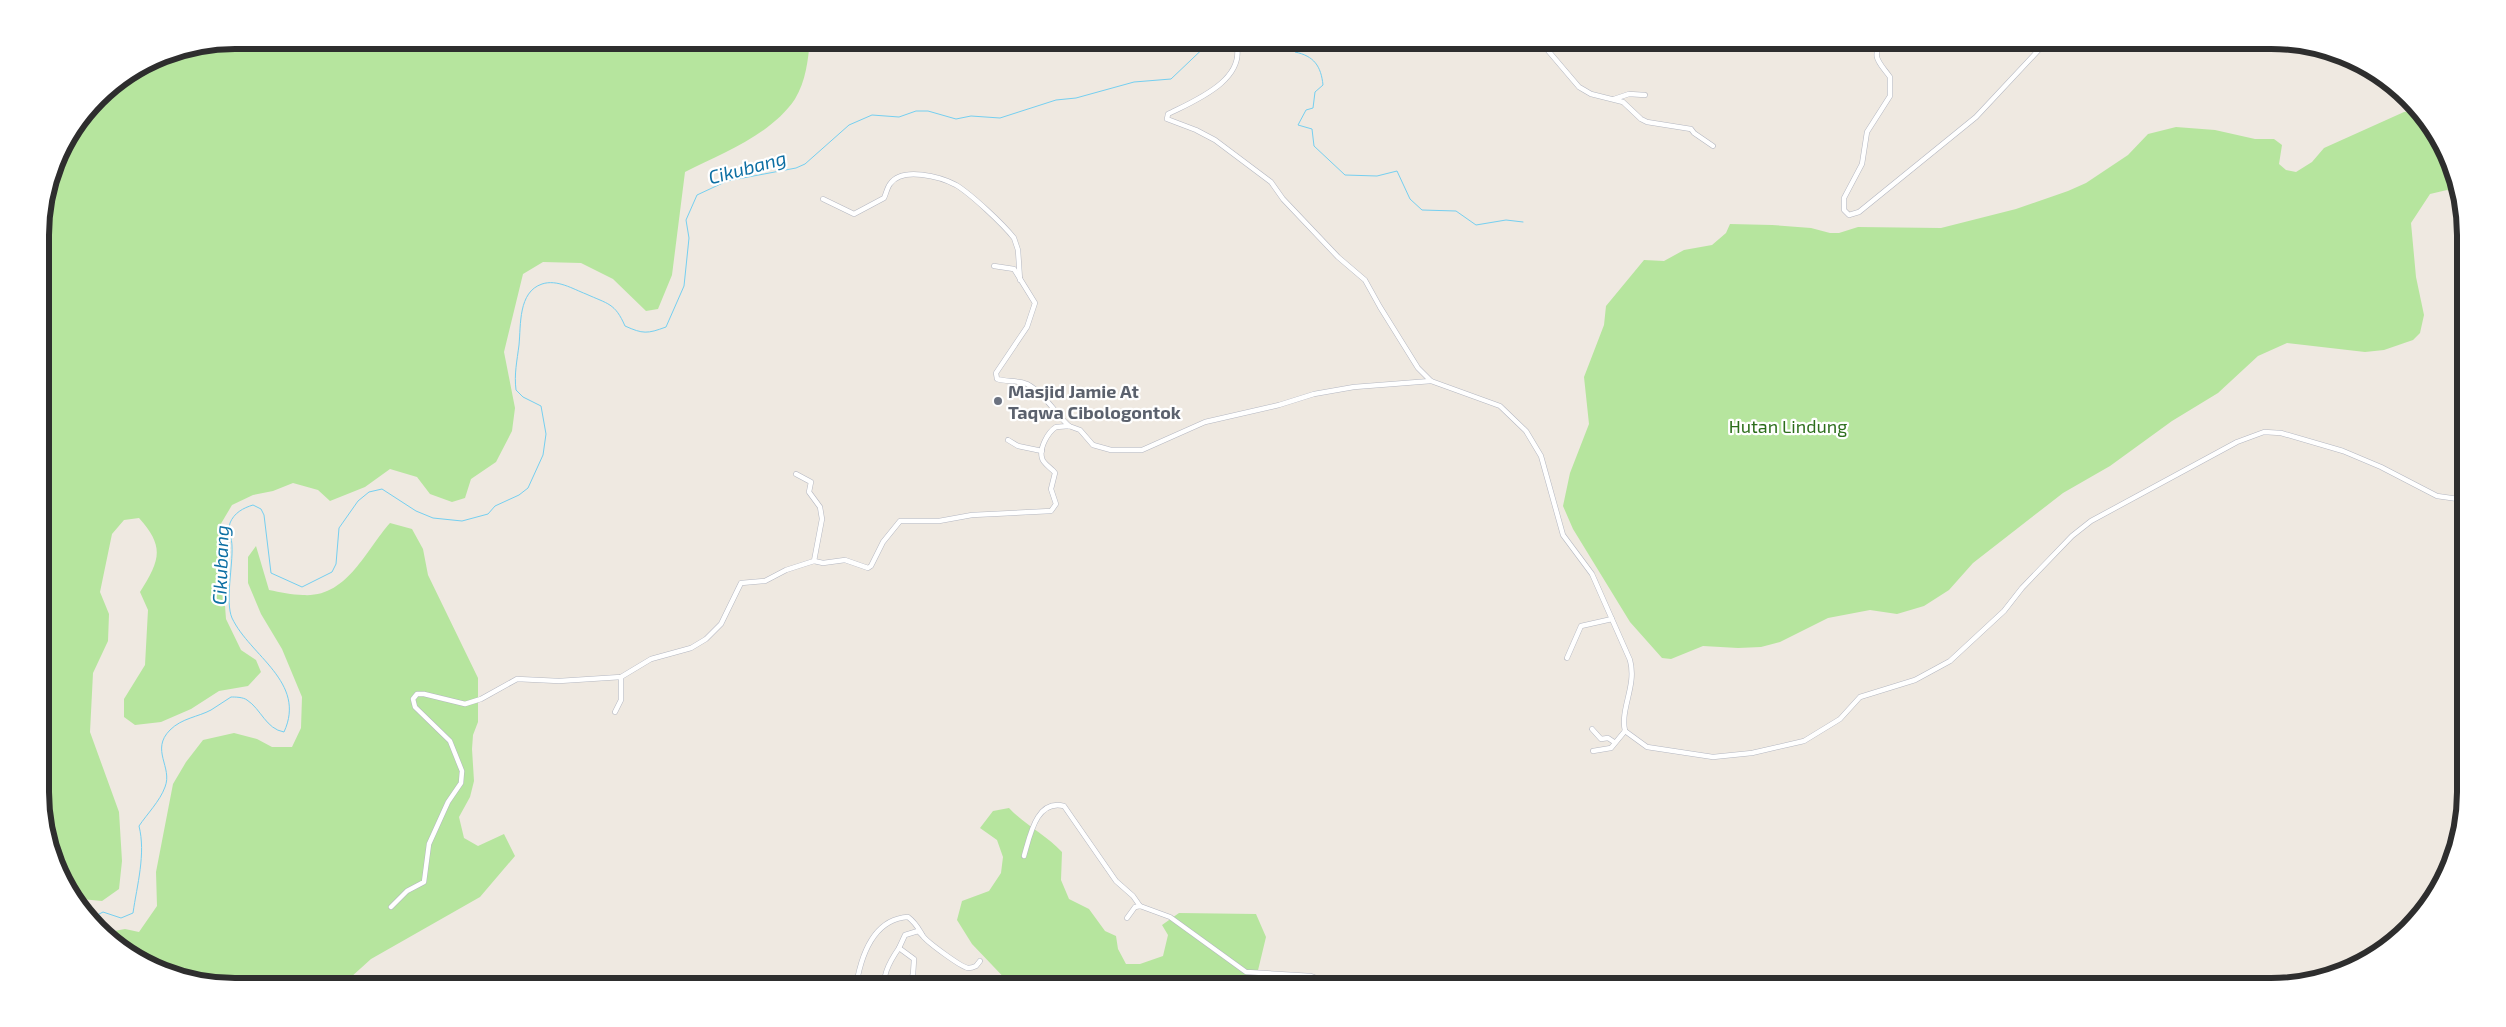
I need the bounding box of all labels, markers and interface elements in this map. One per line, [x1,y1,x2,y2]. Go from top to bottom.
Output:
water label: Cikubang [705,146,789,188]
place label: Masjid Jamie At Taqwa Cibologontok [1008,380,1181,423]
marker: Masjid Jamie At Taqwa Cibologontok [992,395,1004,407]
park label: Hutan Lindung [1729,415,1847,437]
water label: Cikubang [207,525,233,605]

